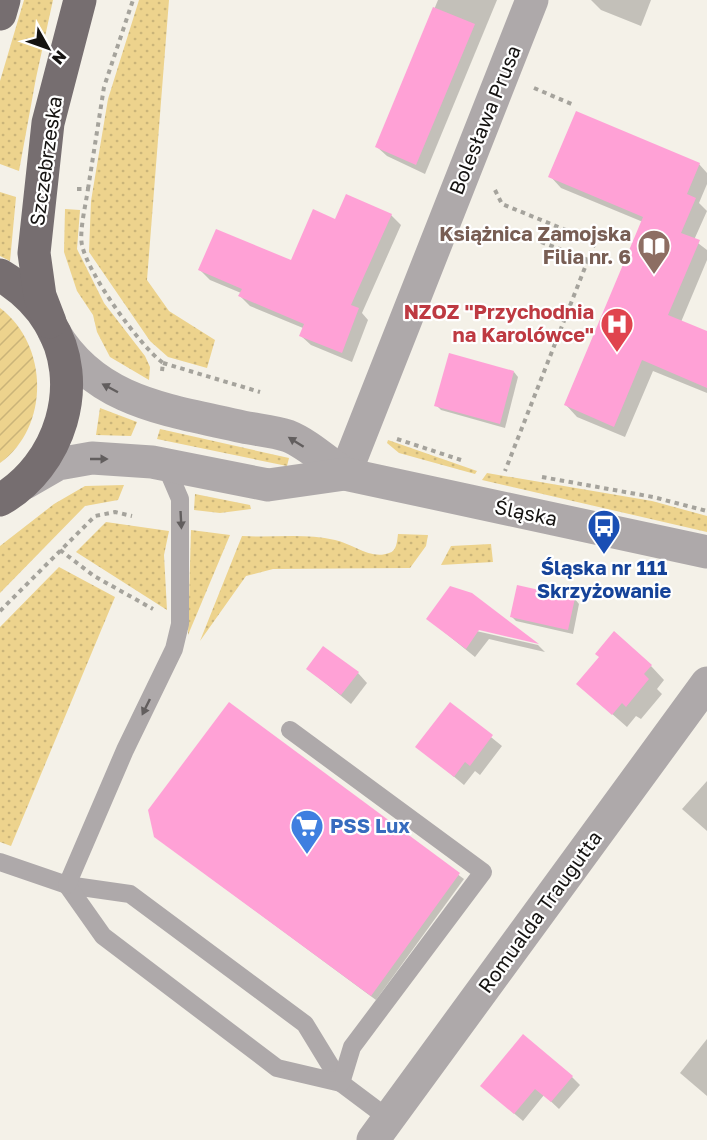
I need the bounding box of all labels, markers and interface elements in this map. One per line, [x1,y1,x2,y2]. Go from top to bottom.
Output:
north arrow [18,18,78,78]
street label: Bolesława Prusa [443,42,525,198]
text: N [48,47,71,69]
street label: Szczebrzeska [24,95,66,227]
place label: Książnica Zamojska Filia nr. 6 [439,221,631,268]
library icon: Książnica Zamojska Filia nr. 6 [636,228,672,275]
place label: NZOZ "Przychodnia na Karolówce" [404,299,594,346]
hospital icon: NZOZ "Przychodnia na Karolówce" [599,306,635,353]
one-way arrow [101,384,119,394]
one-way arrow [288,437,304,448]
one-way arrow [89,454,108,464]
street label: Śląska [493,494,560,530]
bus stop icon: Śląska nr 111 Skrzyżowanie [586,508,622,555]
one-way arrow [177,510,186,529]
place label: Śląska nr 111 Skrzyżowanie [537,555,671,602]
one-way arrow [141,699,150,716]
supermarket icon: PSS Lux [289,808,325,855]
place label: PSS Lux [330,813,410,837]
street label: Romualda Traugutta [472,826,606,997]

